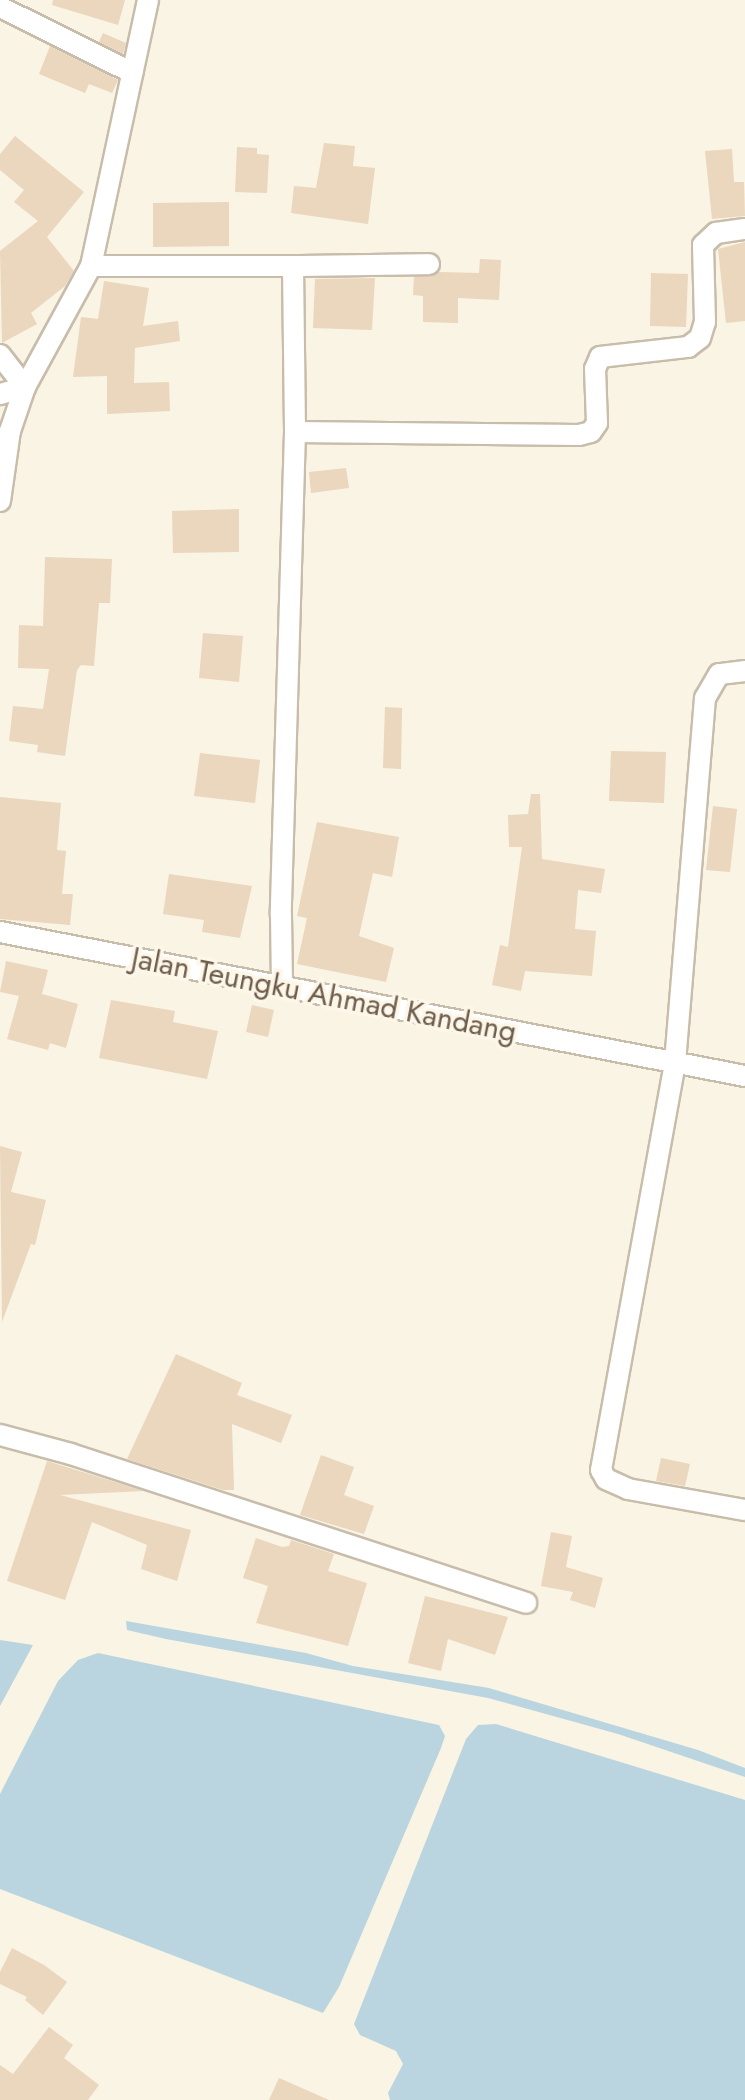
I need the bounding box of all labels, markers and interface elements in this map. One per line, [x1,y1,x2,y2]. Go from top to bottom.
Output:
street label: Jalan Teungku Ahmad Kandang [128,940,520,1050]

